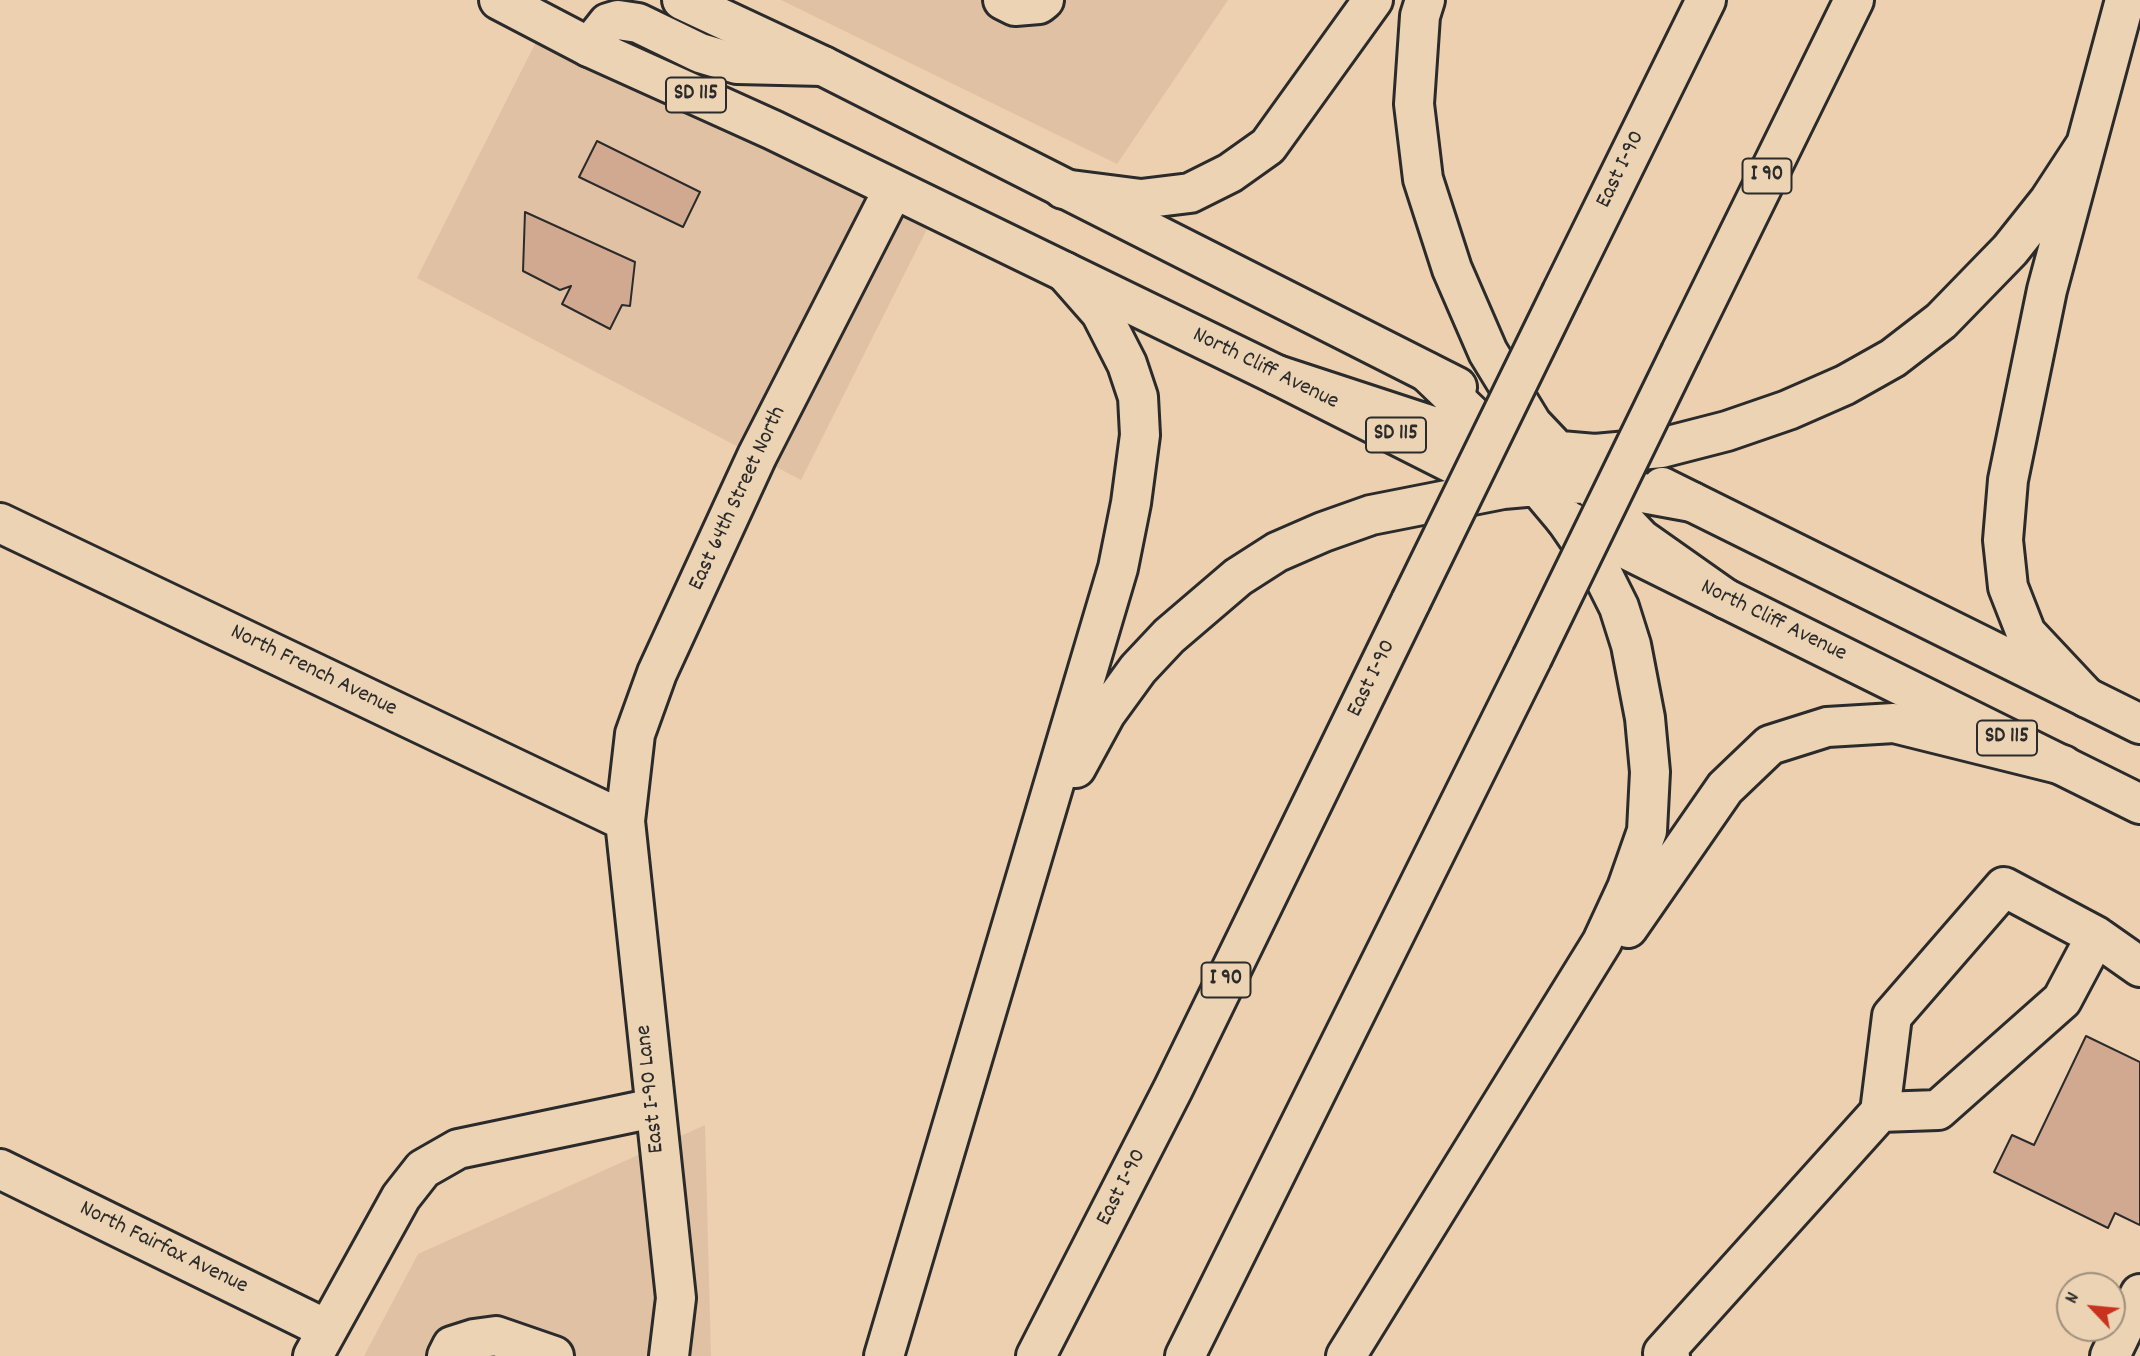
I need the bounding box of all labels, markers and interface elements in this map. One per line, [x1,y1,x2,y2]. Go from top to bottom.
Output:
road number: SD 115 [666,78,726,112]
street label: East I-90 [1591,127,1653,213]
road number: I 90 [1742,158,1792,194]
street label: North Cliff Avenue [1187,323,1343,417]
street label: East 64th Street North [684,403,794,595]
road number: SD 115 [1366,418,1426,452]
street label: North Cliff Avenue [1695,575,1851,669]
street label: North French Avenue [225,620,401,724]
street label: East I-90 [1342,636,1404,722]
road number: SD 115 [1977,720,2037,756]
road number: I 90 [1202,962,1250,998]
street label: East I-90 Lane [632,1023,672,1155]
street label: East I-90 [1092,1145,1154,1231]
street label: North Fairfax Avenue [74,1196,252,1302]
north arrow [2056,1272,2126,1342]
text: N [2059,1288,2088,1309]

